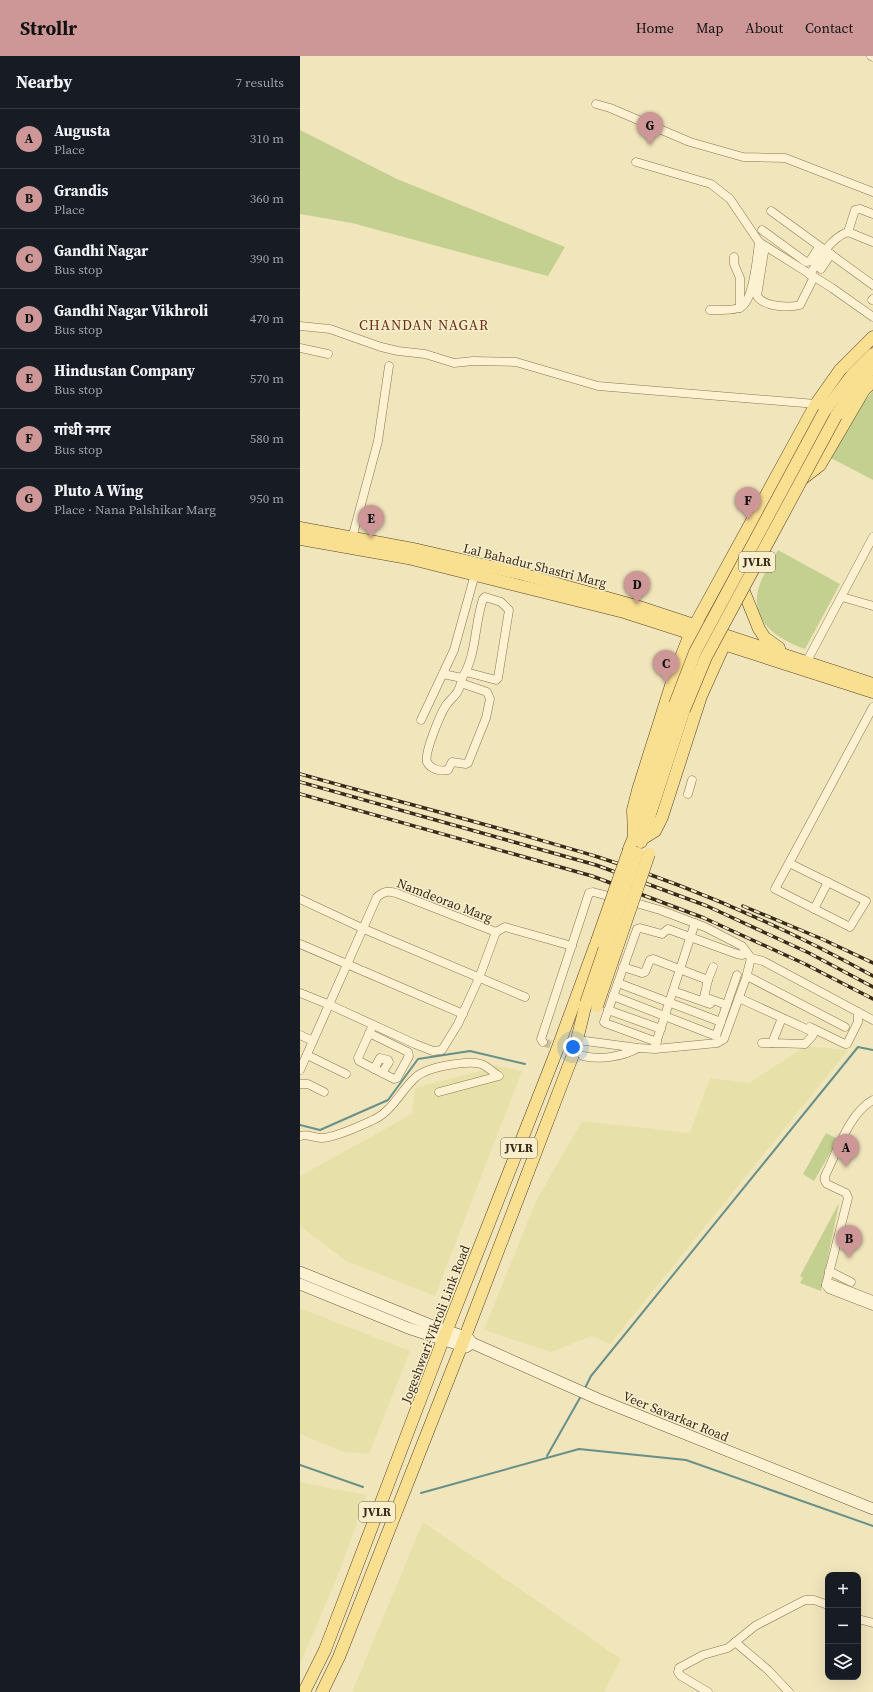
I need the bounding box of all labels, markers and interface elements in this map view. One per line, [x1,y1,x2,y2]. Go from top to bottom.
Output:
text: Strollr [20,15,77,41]
text: Home [636,18,674,38]
text: Map [696,18,723,38]
text: About [745,18,783,38]
text: Contact [805,18,853,38]
text: Nearby [16,70,72,94]
text: 7 results [236,74,284,91]
pin: G [637,112,663,145]
text: Augusta [54,120,110,141]
text: A [25,130,33,147]
text: 310 m [250,130,284,147]
text: Place [54,141,85,158]
text: Grandis [54,180,108,201]
text: B [25,190,33,207]
text: 360 m [250,190,284,207]
text: Place [54,201,85,218]
text: Gandhi Nagar [54,240,148,261]
text: C [25,250,33,267]
text: 390 m [250,250,284,267]
text: Bus stop [54,261,103,278]
text: Gandhi Nagar Vikhroli [54,300,208,321]
text: D [24,310,34,327]
text: 470 m [250,310,284,327]
district label: CHANDAN NAGAR [359,315,489,335]
text: Bus stop [54,321,103,338]
text: Hindustan Company [54,360,195,381]
text: E [25,370,33,387]
text: 570 m [250,370,284,387]
text: Bus stop [54,381,103,398]
text: गांधी नगर [54,419,111,440]
text: F [25,430,33,447]
text: 580 m [250,430,284,447]
text: Bus stop [54,441,103,458]
text: Pluto A Wing [54,480,143,501]
pin: F [735,487,761,520]
text: G [25,490,33,507]
text: 950 m [250,490,284,507]
text: Place · Nana Palshikar Marg [54,501,216,518]
pin: E [358,505,384,538]
street label: Lal Bahadur Shastri Marg [461,539,609,592]
road number: JVLR [739,552,775,572]
pin: D [624,571,650,604]
pin: C [653,650,679,683]
street label: Namdeorao Marg [395,874,495,927]
your location [563,1037,583,1057]
pin: A [833,1134,859,1167]
road number: JVLR [501,1138,537,1158]
pin: B [836,1225,862,1258]
street label: Jogeshwari-Vikroli Link Road [397,1242,474,1407]
street label: Veer Savarkar Road [620,1387,732,1446]
road number: JVLR [359,1502,395,1522]
map controls [825,1572,861,1680]
button: + [825,1572,861,1608]
button: − [825,1608,861,1644]
button: layers [825,1644,861,1680]

